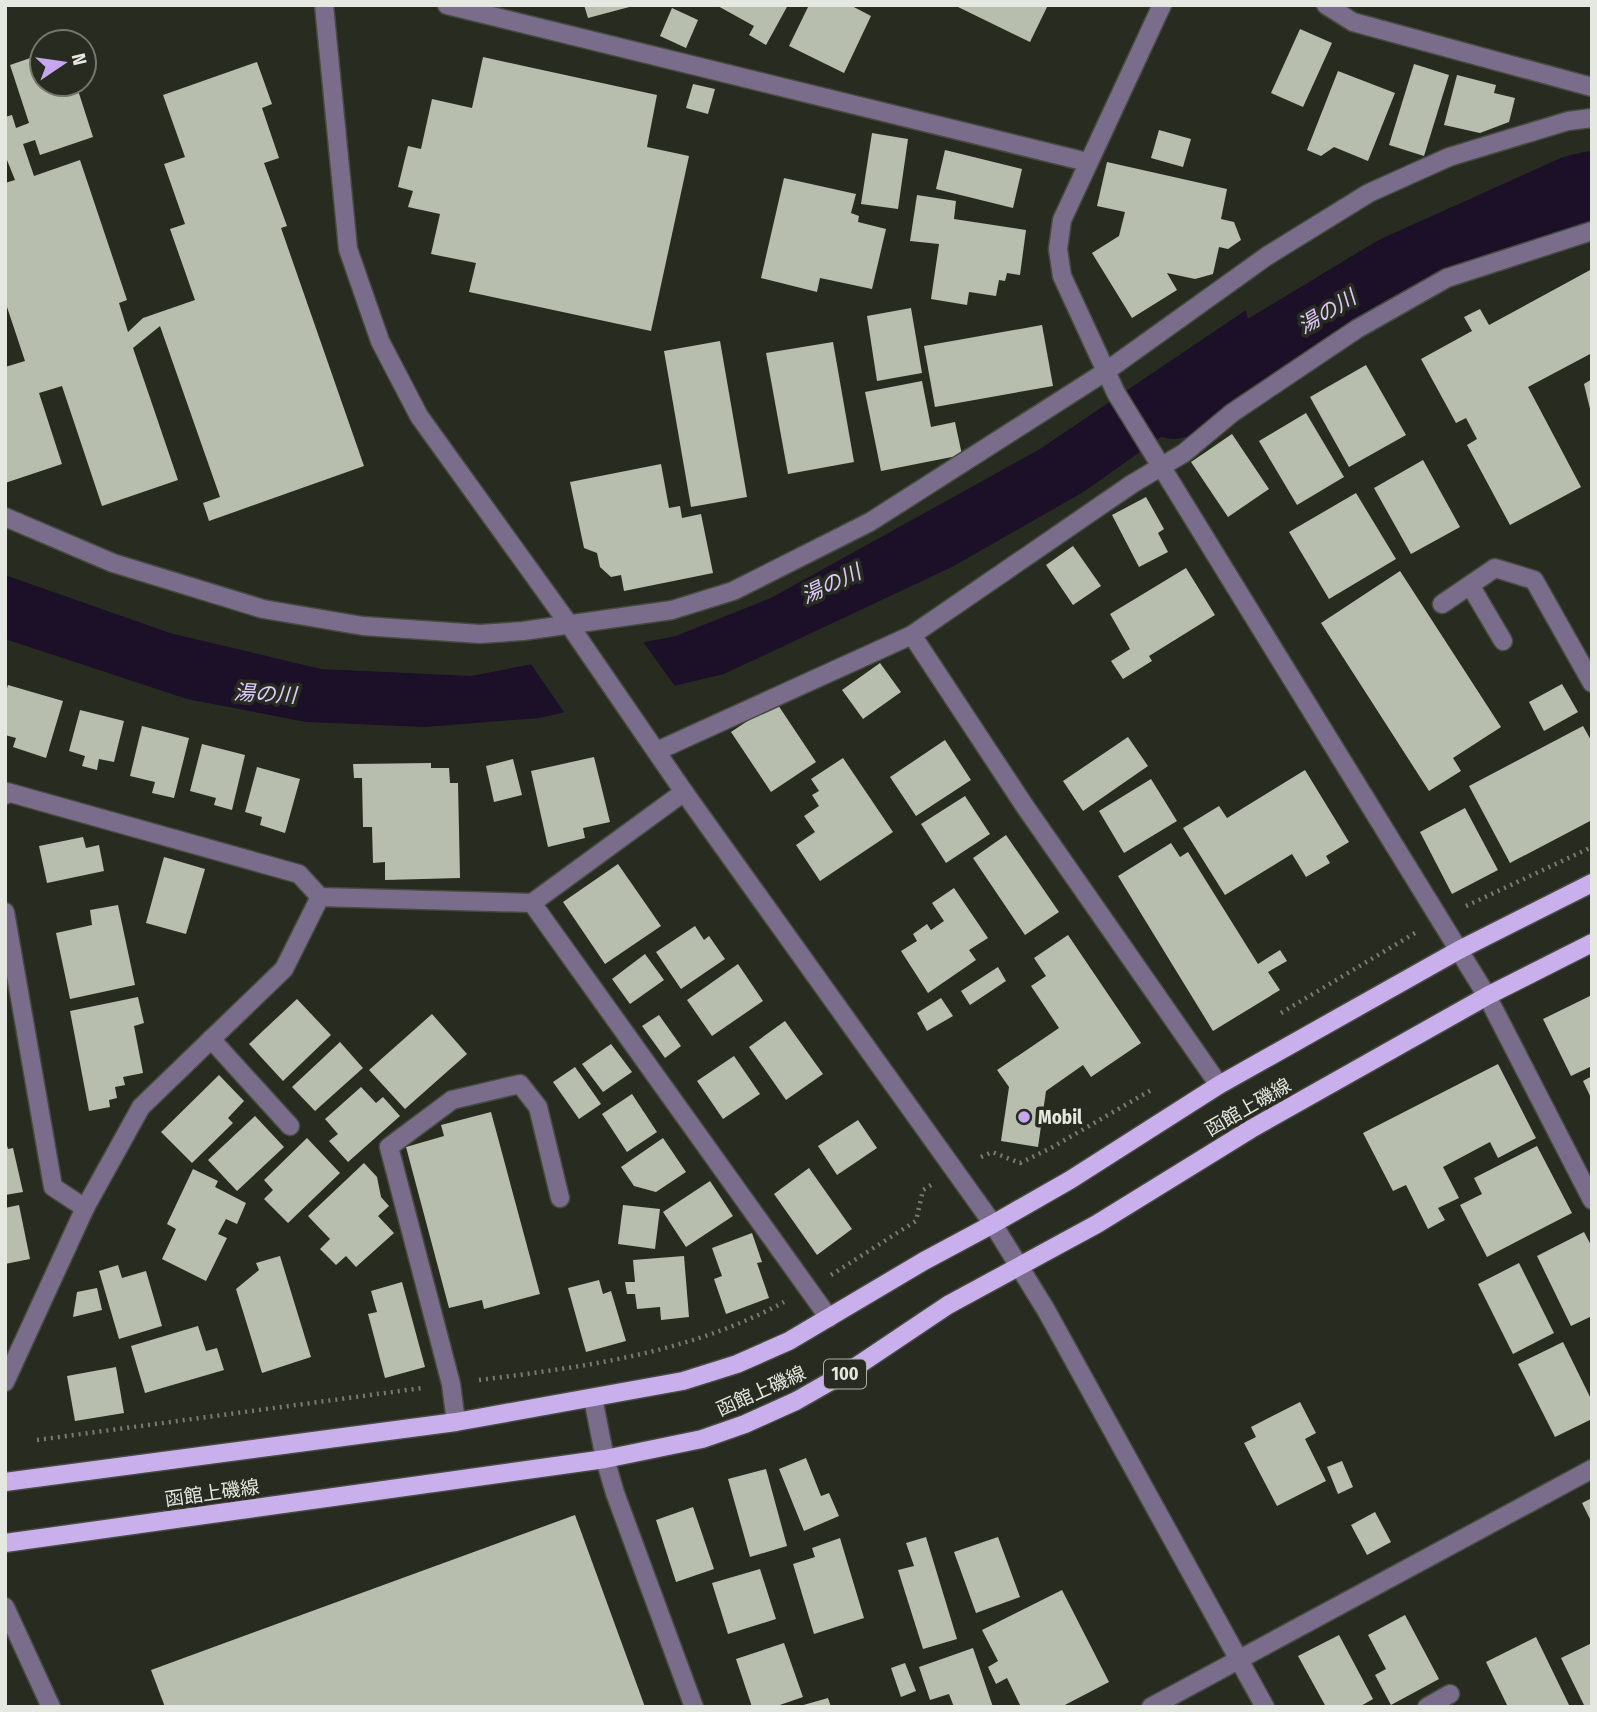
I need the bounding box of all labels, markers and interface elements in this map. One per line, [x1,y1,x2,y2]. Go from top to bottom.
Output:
north arrow [28,28,98,98]
text: N [67,51,92,67]
water label: 湯の川 [1293,284,1362,339]
water label: 湯の川 [797,558,867,609]
water label: 湯の川 [233,679,299,709]
street label: 函館上磯線 [1201,1073,1295,1141]
place label: Mobil [1038,1106,1083,1129]
marker: Mobil [1016,1109,1032,1125]
road number: 100 [824,1359,866,1388]
street label: 函館上磯線 [713,1361,809,1421]
street label: 函館上磯線 [163,1475,261,1511]

